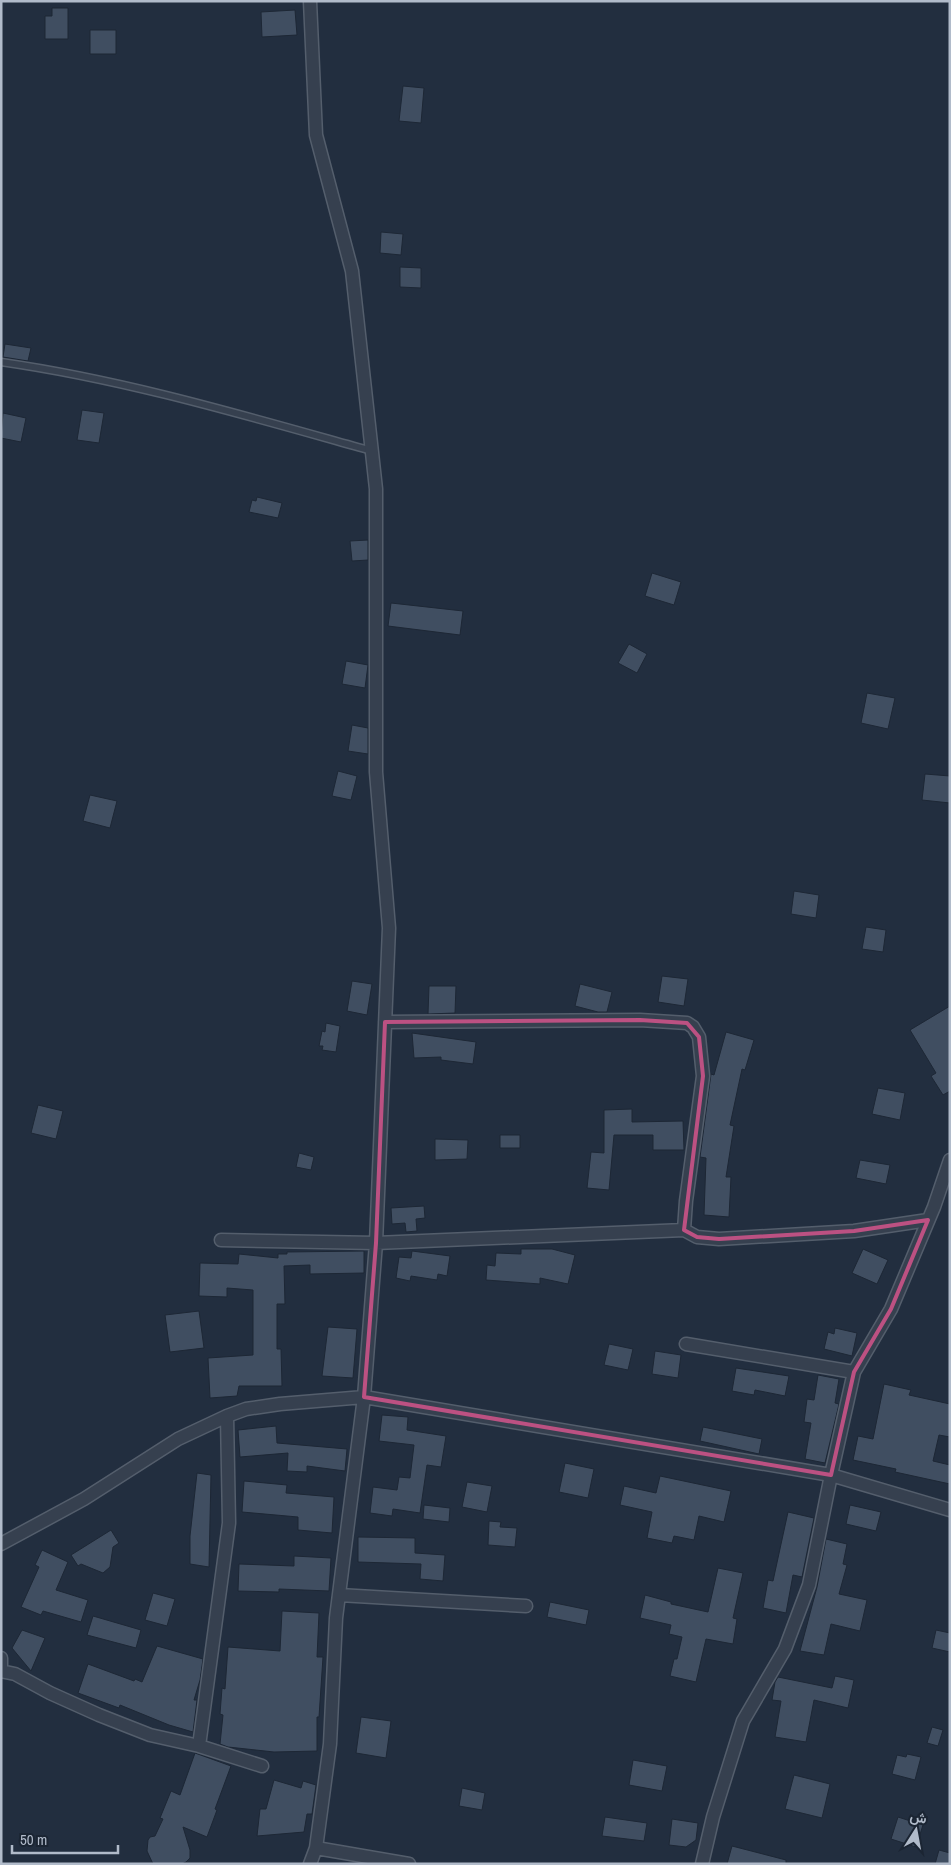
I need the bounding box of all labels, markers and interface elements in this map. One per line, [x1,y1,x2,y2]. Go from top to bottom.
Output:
north arrow [891,1805,941,1855]
text: ش [909,1807,929,1828]
scale bar [12,1822,119,1854]
text: 50 m [20,1829,47,1850]

